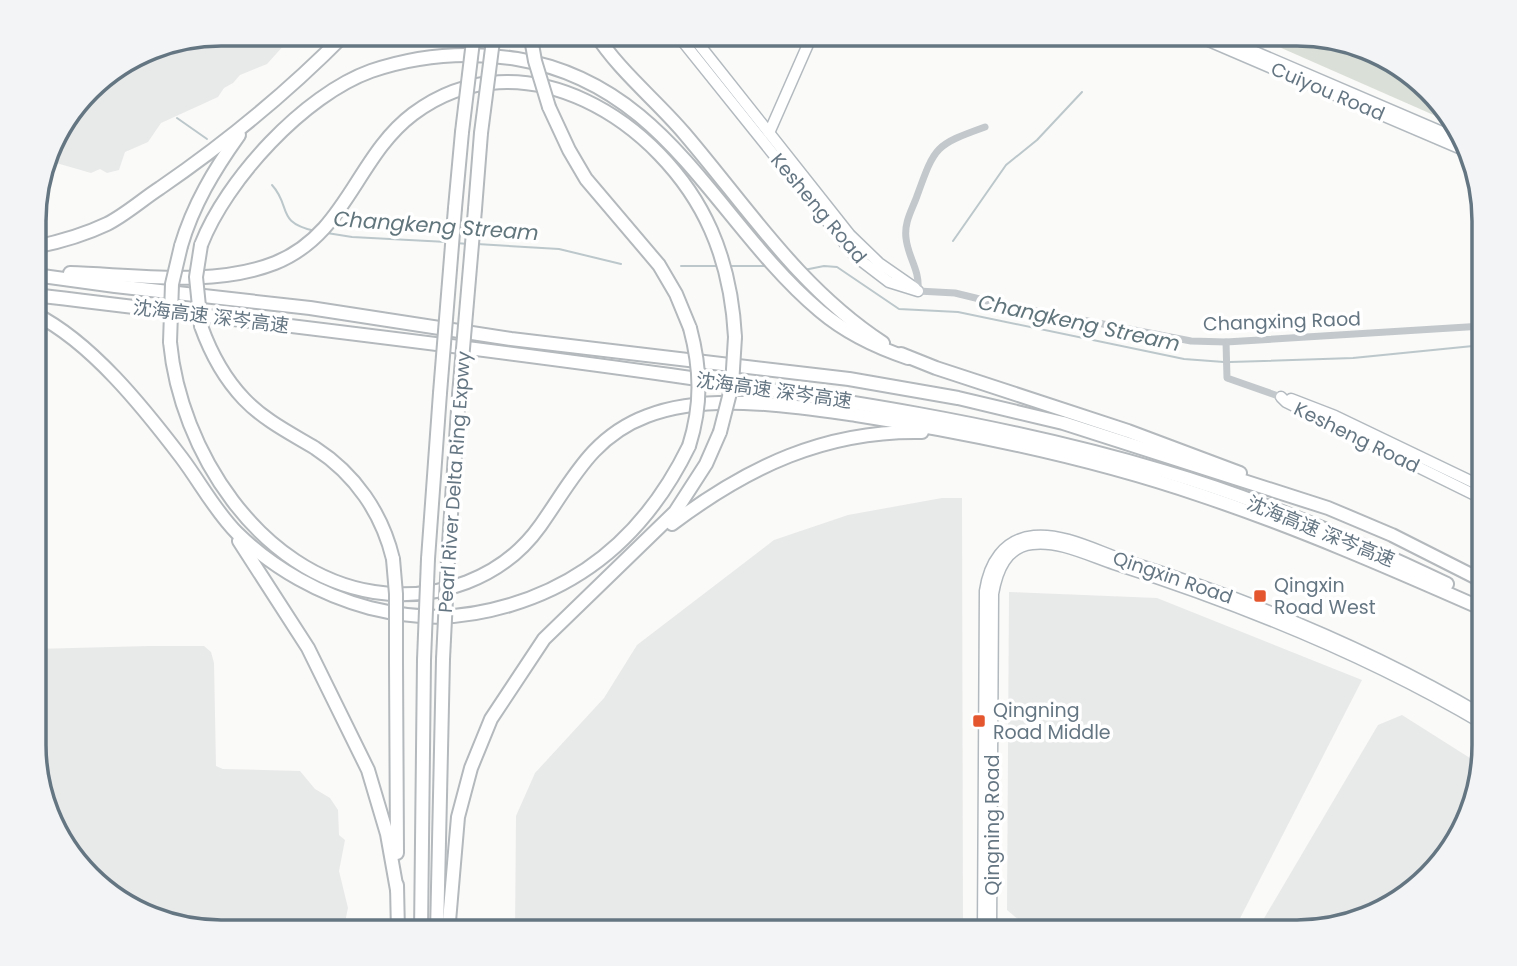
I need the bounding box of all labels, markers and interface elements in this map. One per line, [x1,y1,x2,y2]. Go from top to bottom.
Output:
street label: Cuiyou Road [1267,55,1389,128]
street label: Kesheng Road [764,147,873,269]
water label: Changkeng Stream [332,204,540,247]
water label: Changkeng Stream [975,287,1183,358]
street label: 沈海高速 深岑高速 [131,294,291,339]
street label: Changxing Raod [1203,305,1361,338]
street label: Pearl River Delta Ring Expwy [432,350,477,614]
street label: 沈海高速 深岑高速 [694,366,854,415]
street label: Kesheng Road [1290,395,1424,480]
street label: 沈海高速 深岑高速 [1243,490,1399,573]
street label: Qingxin Road [1109,544,1236,611]
place label: Qingxin Road West [1274,572,1376,621]
marker: Qingxin Road West [1252,588,1268,604]
place label: Qingning Road Middle [993,697,1111,746]
marker: Qingning Road Middle [971,713,987,729]
street label: Qingning Road [979,755,1006,895]

